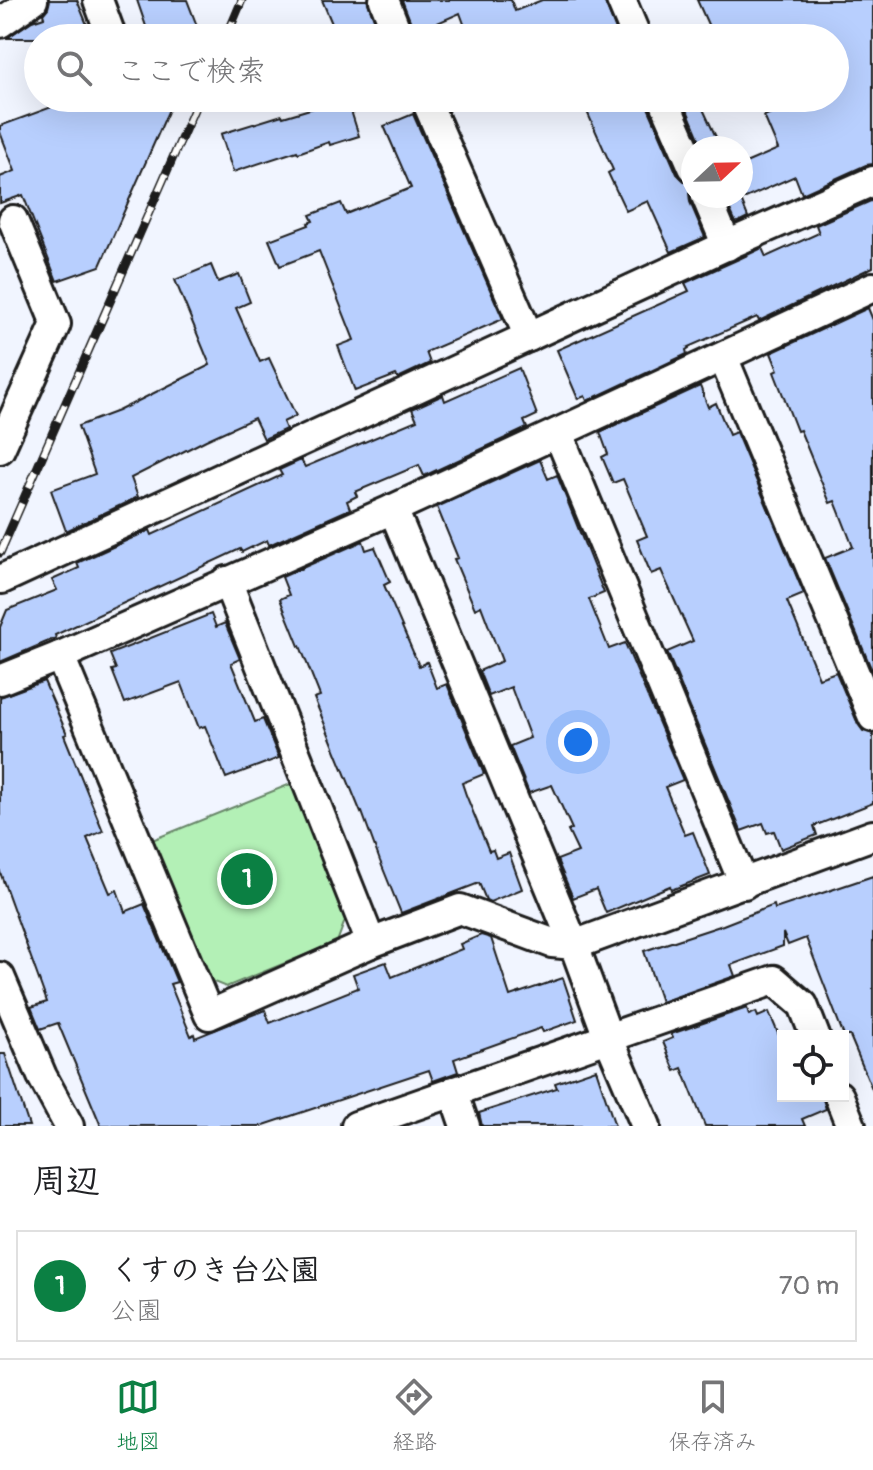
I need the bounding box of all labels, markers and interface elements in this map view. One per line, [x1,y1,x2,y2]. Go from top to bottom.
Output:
search box [24,24,849,112]
icon: search [52,46,96,90]
text: ここで検索 [116,53,266,90]
north arrow [681,136,753,208]
your location [558,722,598,762]
pin: 1 [221,849,273,909]
map controls [777,1030,849,1102]
button: locate [777,1030,849,1102]
text: 周辺 [32,1160,100,1203]
text: くすのき台公園 [110,1252,320,1289]
text: 1 [55,1270,65,1302]
text: 70 m [779,1270,839,1302]
text: 公園 [110,1295,162,1327]
tab: 地図 [116,1375,160,1456]
tab: 経路 [392,1375,437,1456]
tab: 保存済み [669,1375,757,1456]

